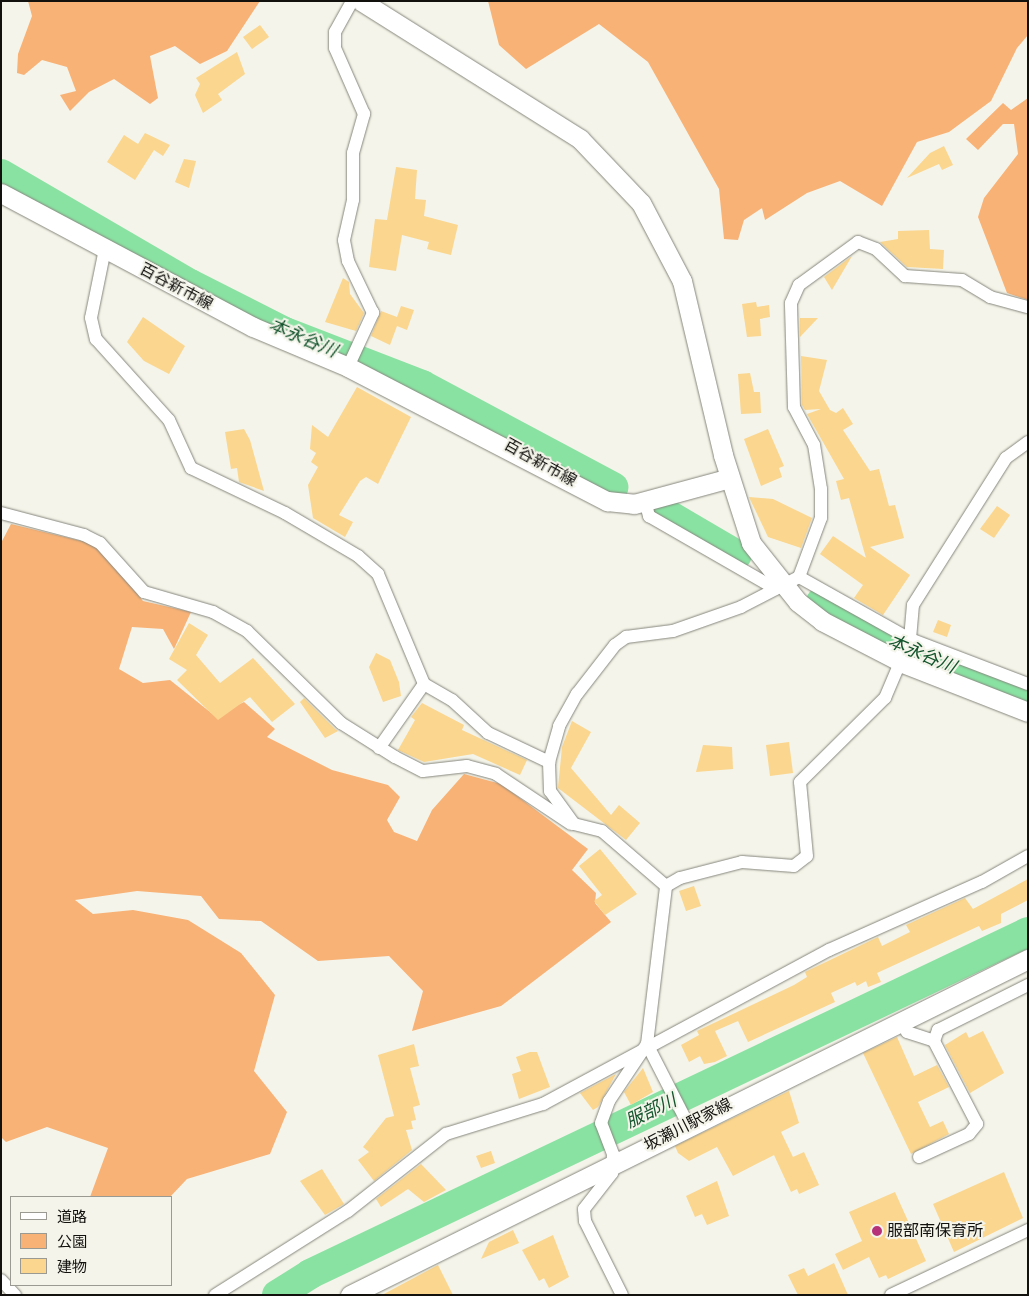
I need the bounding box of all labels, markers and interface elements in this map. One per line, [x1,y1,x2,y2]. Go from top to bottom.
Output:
street label: 百谷新市線 [136,260,216,314]
water label: 本永谷川 [266,314,340,362]
street label: 百谷新市線 [500,435,580,491]
water label: 本永谷川 [885,630,959,678]
water label: 服部川 [622,1089,680,1133]
street label: 坂瀬川駅家線 [641,1095,735,1155]
legend [10,1196,172,1286]
text: 道路 [57,1208,87,1226]
place label: 服部南保育所 [887,1221,983,1241]
marker: 服部南保育所 [871,1225,883,1237]
text: 公園 [57,1233,87,1251]
text: 建物 [57,1258,87,1276]

